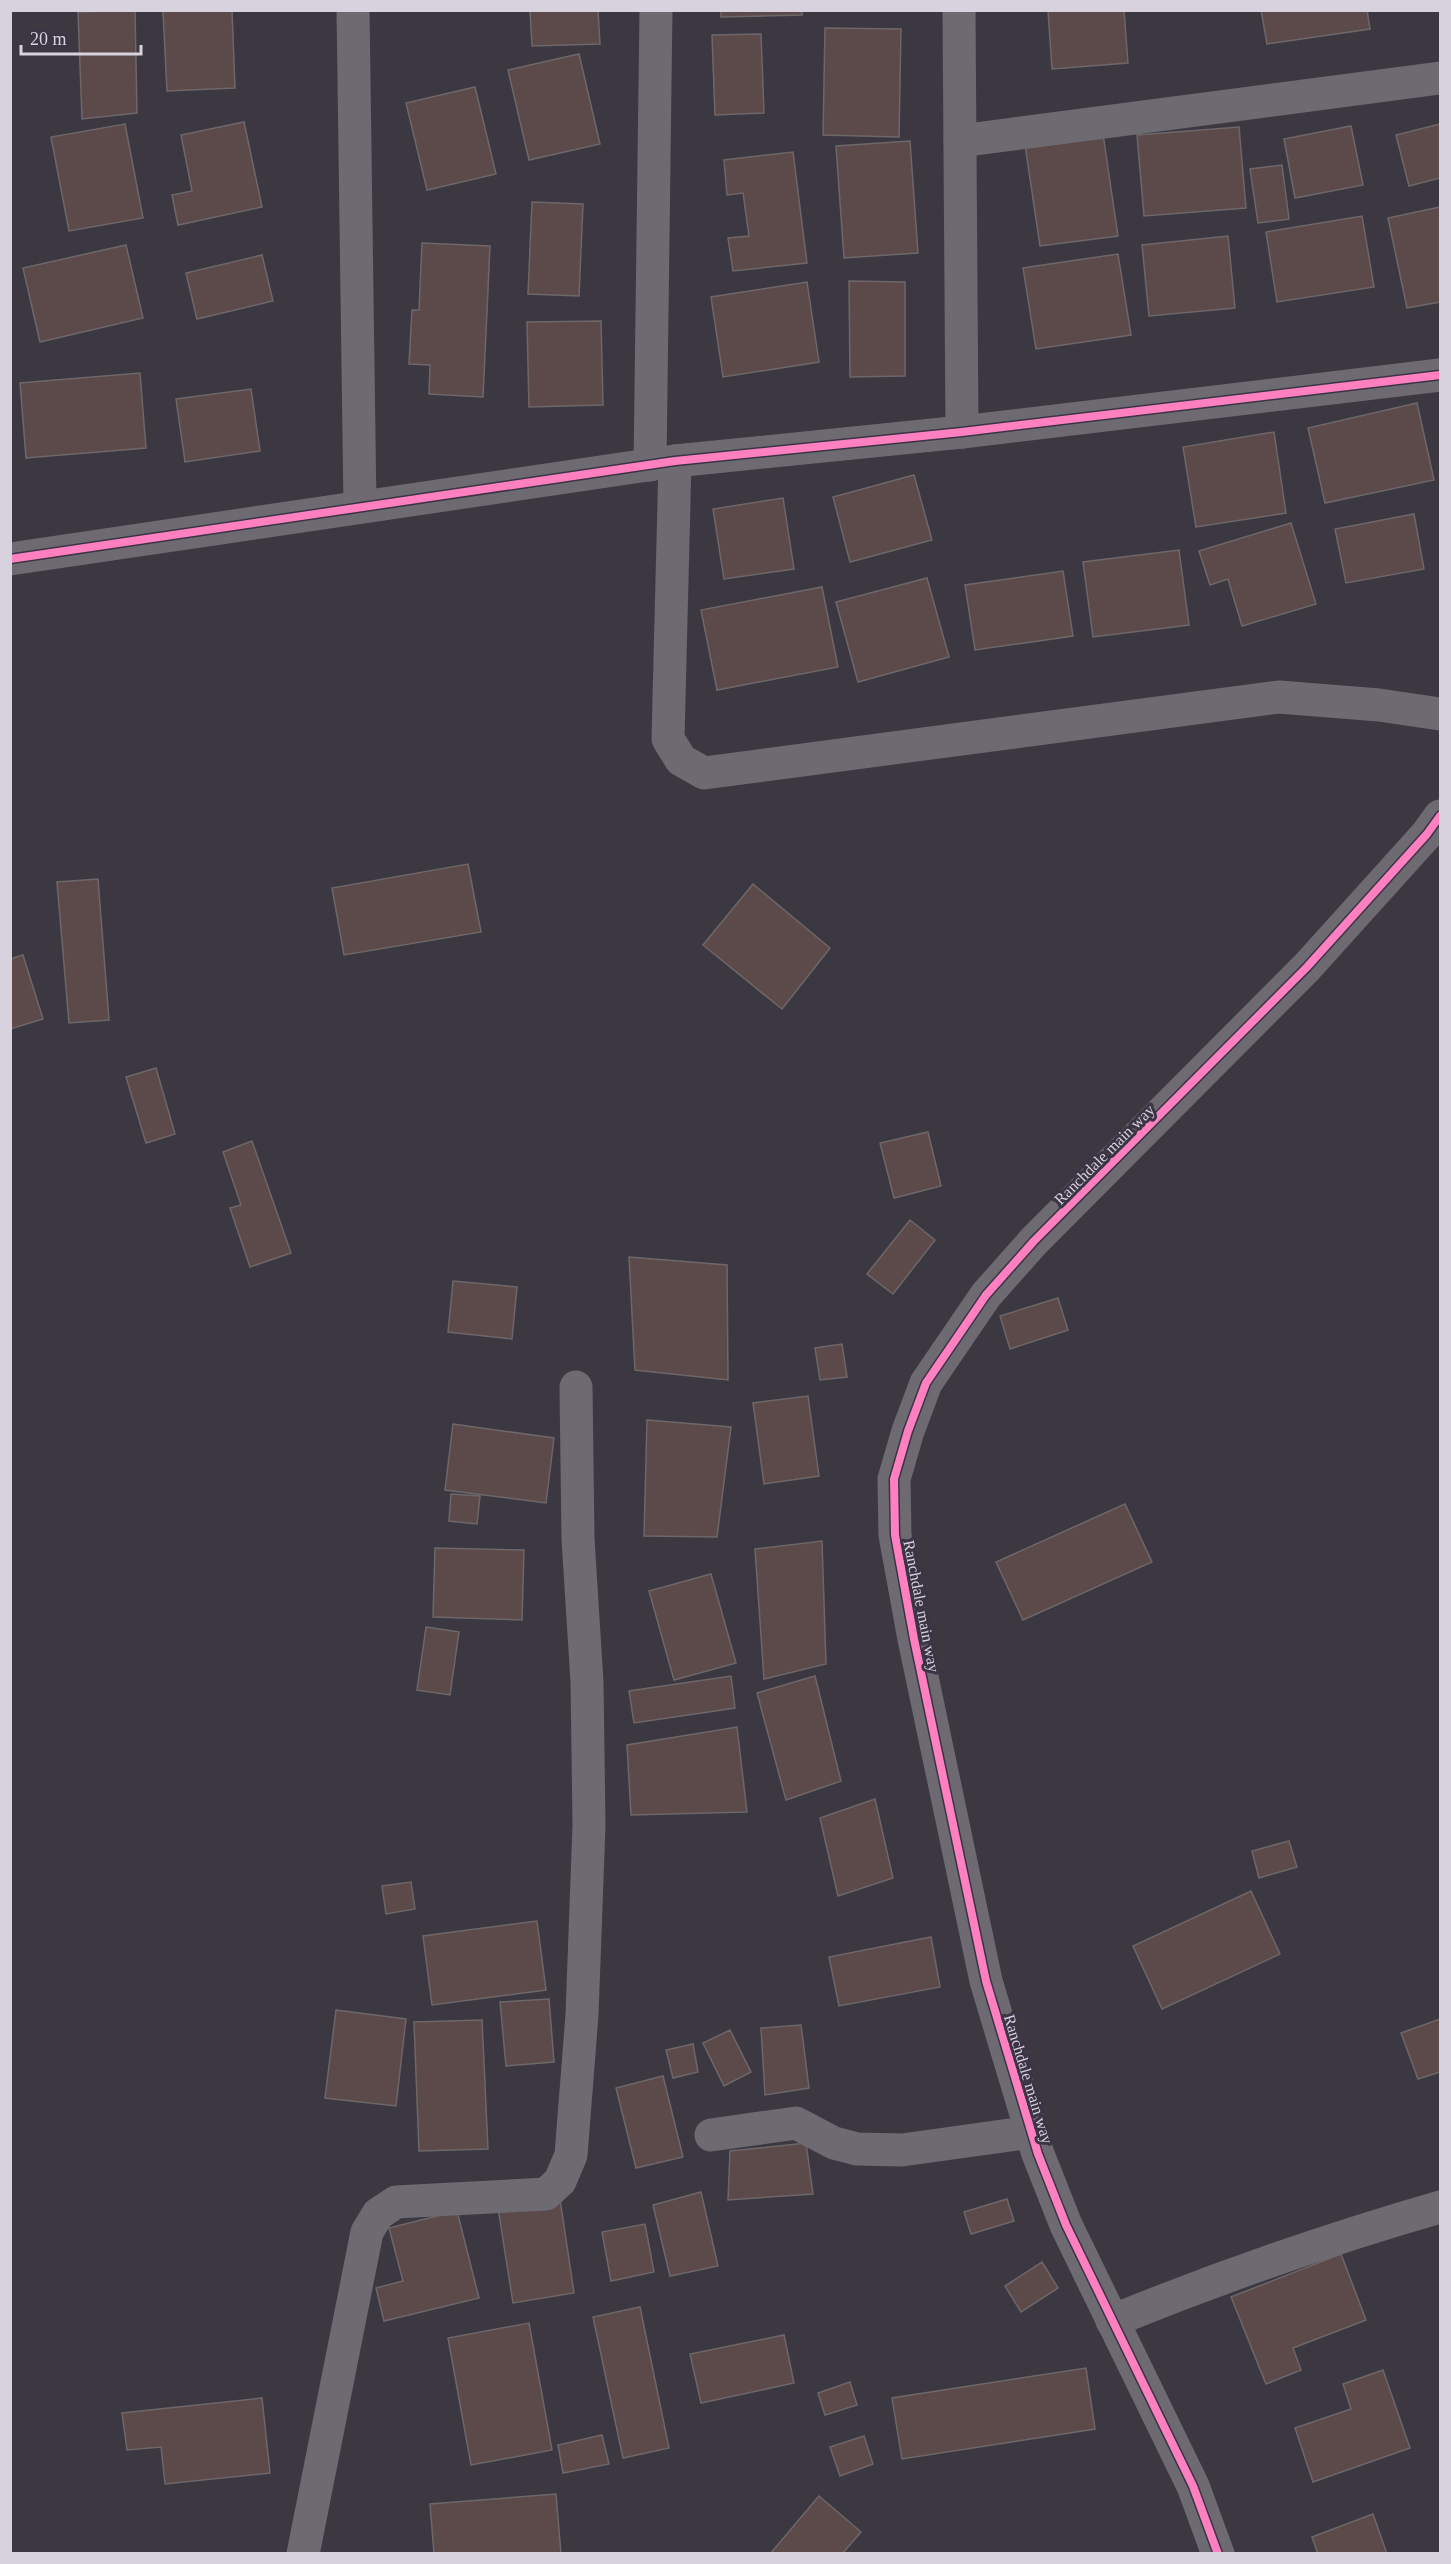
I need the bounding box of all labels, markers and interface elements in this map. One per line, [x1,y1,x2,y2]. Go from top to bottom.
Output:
scale bar [21,18,141,56]
text: 20 m [30,29,67,49]
street label: Ranchdale main way [1051,1101,1159,1209]
street label: Ranchdale main way [899,1539,943,1674]
street label: Ranchdale main way [1000,2013,1056,2146]

